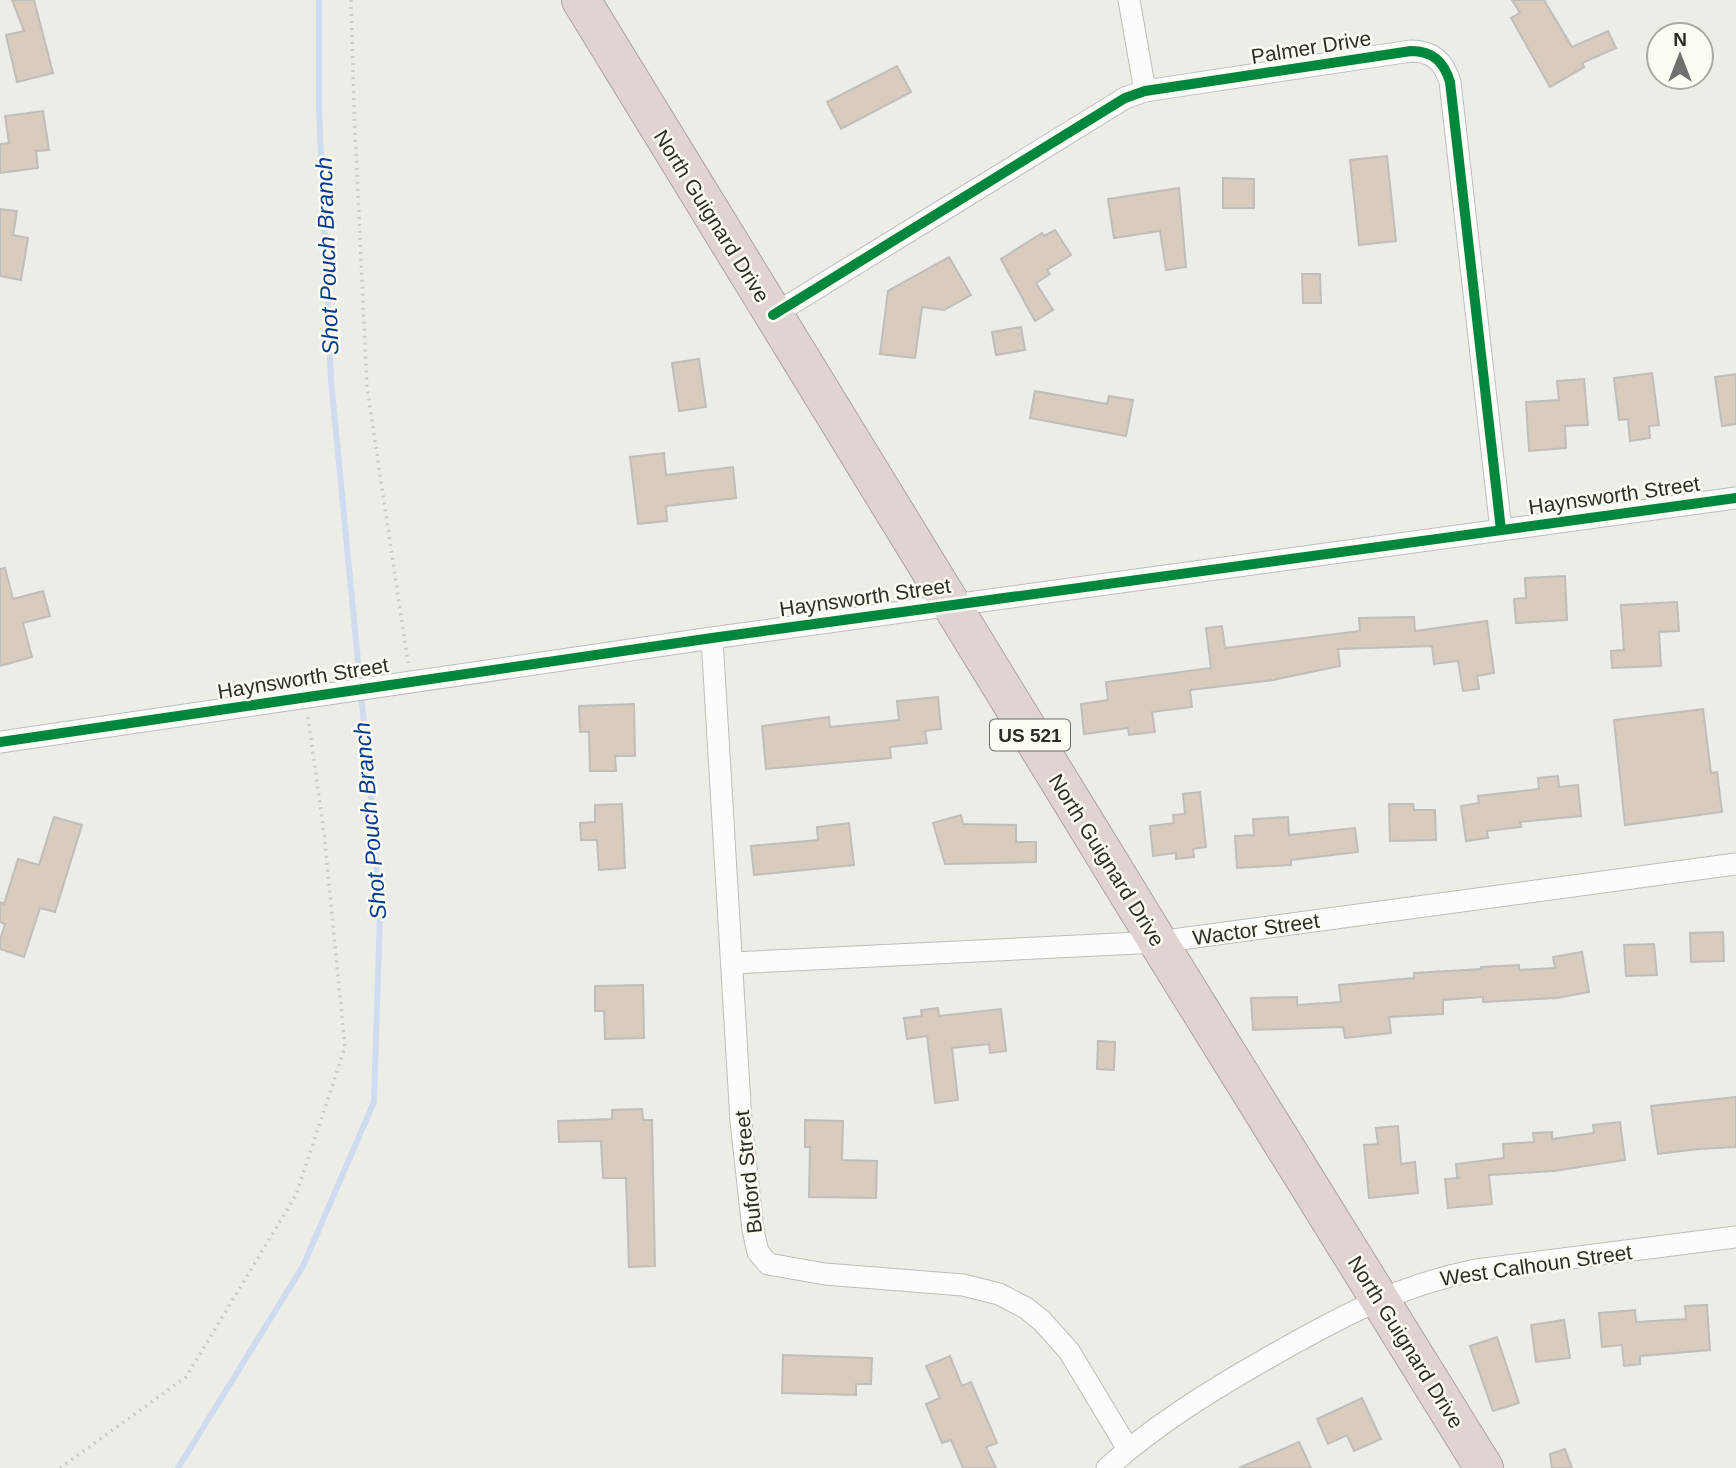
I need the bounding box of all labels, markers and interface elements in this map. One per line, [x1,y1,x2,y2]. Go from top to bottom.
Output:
north arrow [1645,21,1715,91]
street label: Palmer Drive [1249,26,1373,68]
text: N [1673,29,1687,50]
street label: North Guignard Drive [650,126,774,306]
water label: Shot Pouch Branch [311,157,343,355]
street label: Haynsworth Street [1527,472,1701,518]
street label: Haynsworth Street [778,574,952,620]
street label: Haynsworth Street [216,653,390,703]
road number: US 521 [990,720,1070,750]
water label: Shot Pouch Branch [348,721,392,921]
street label: North Guignard Drive [1045,770,1169,950]
street label: Wactor Street [1191,909,1321,949]
street label: Buford Street [730,1109,766,1235]
street label: West Calhoun Street [1439,1240,1634,1290]
street label: North Guignard Drive [1344,1252,1468,1432]

